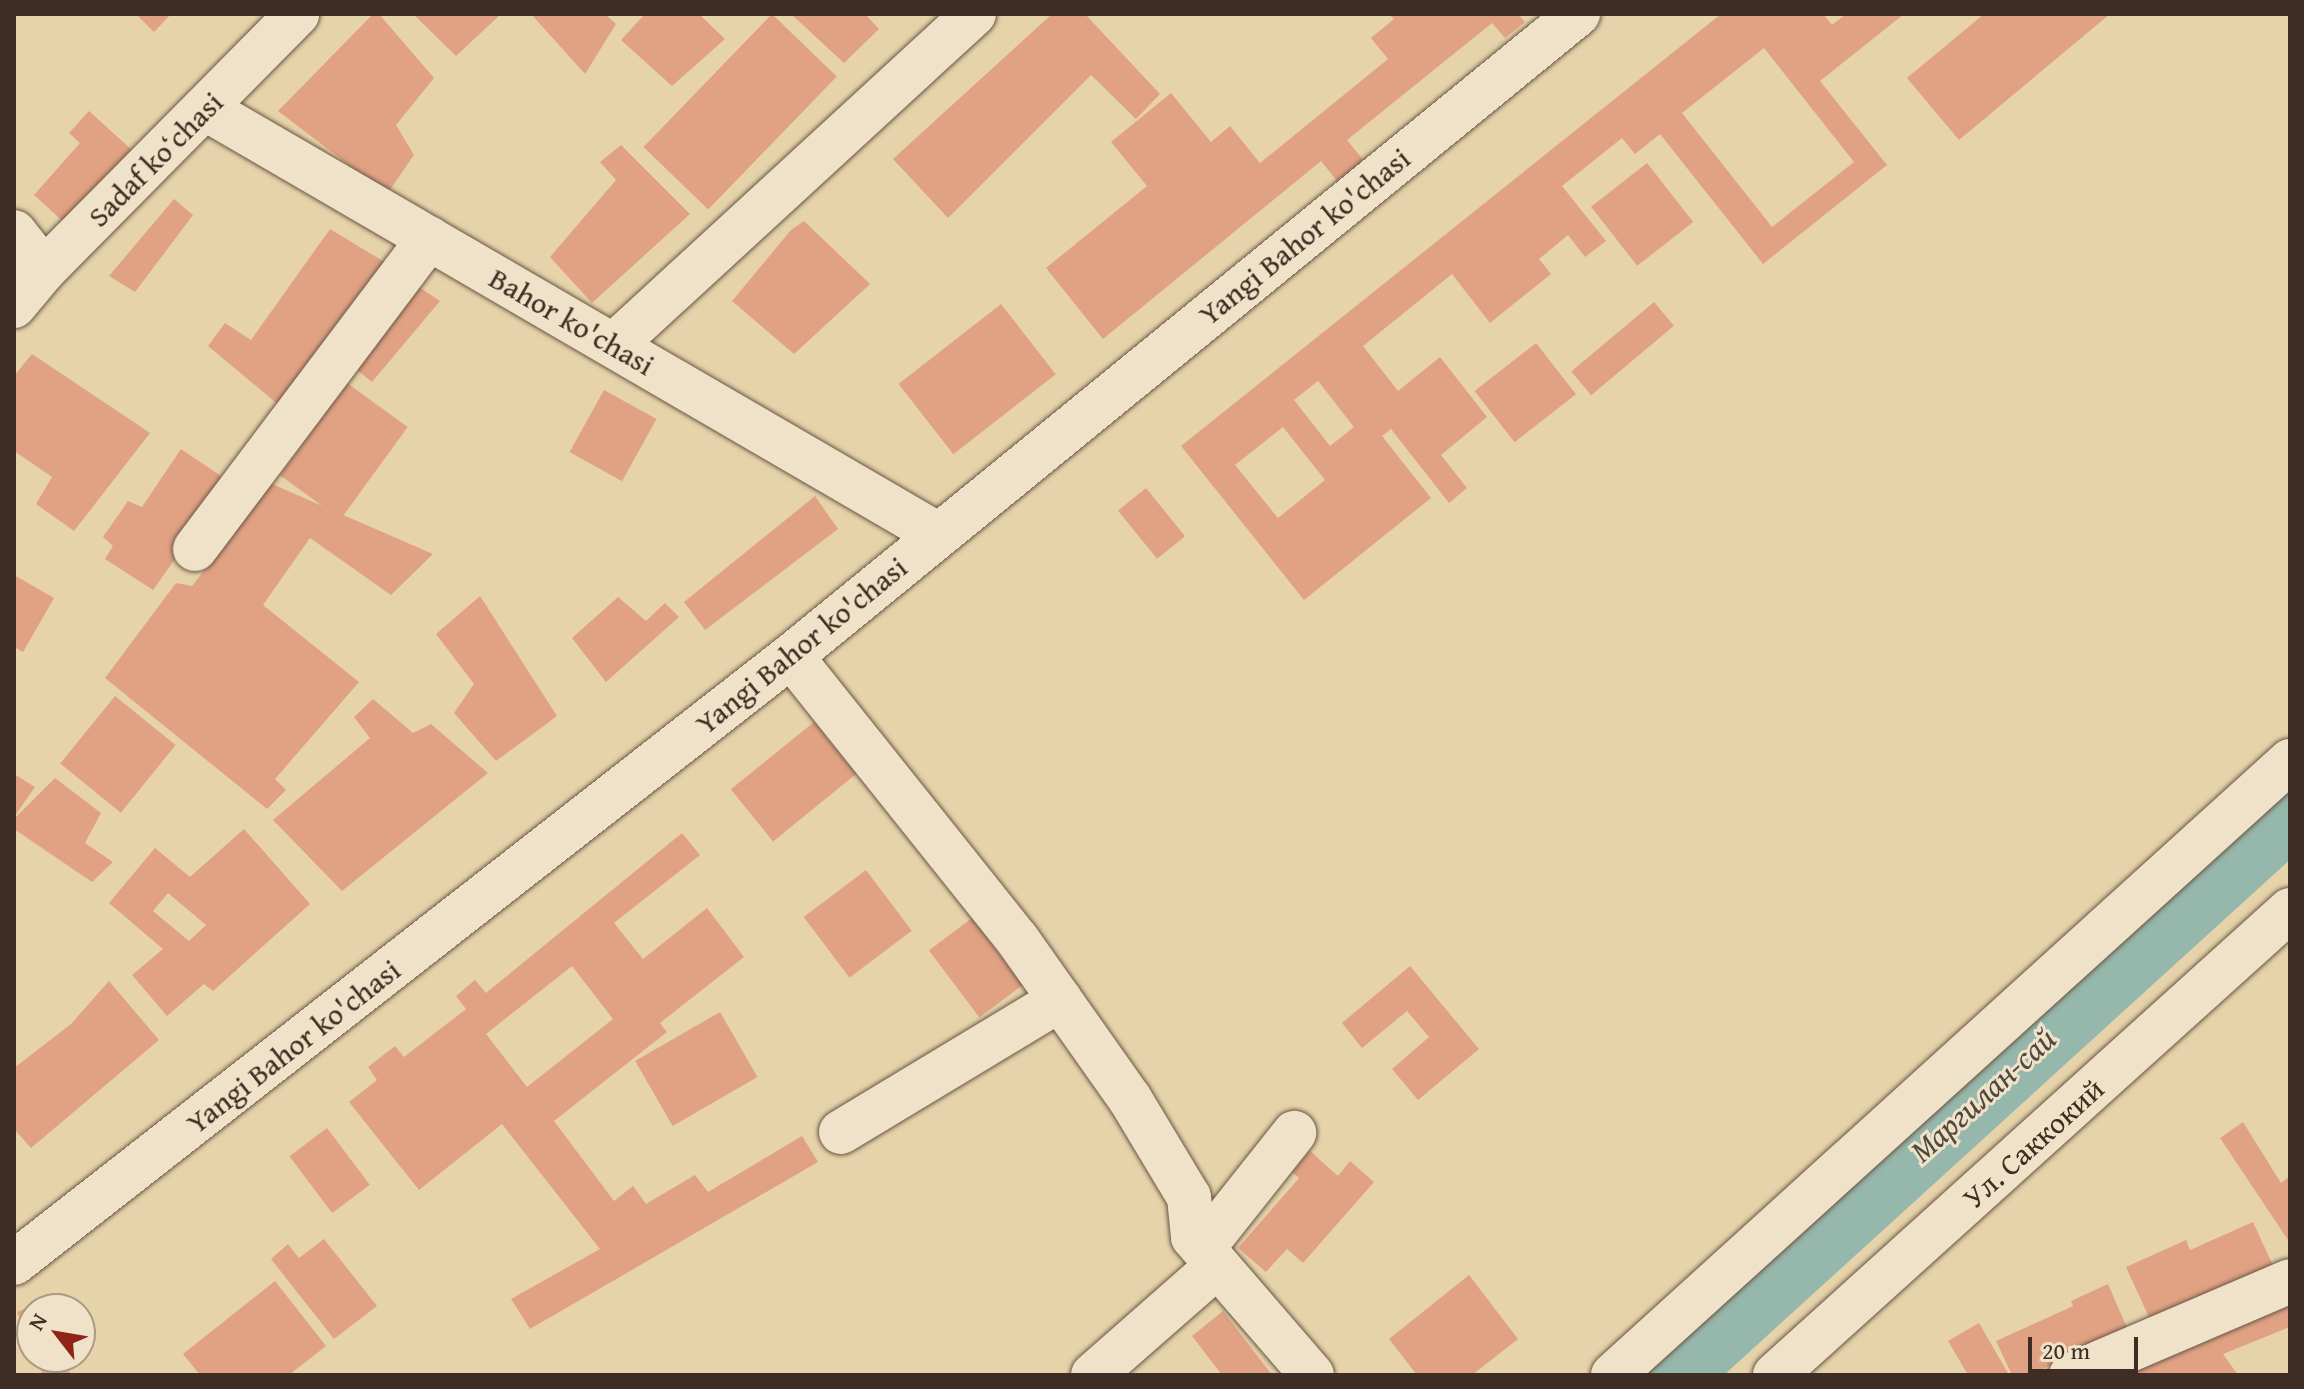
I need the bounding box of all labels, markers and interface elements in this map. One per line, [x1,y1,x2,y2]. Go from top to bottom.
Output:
street label: Sadaf koʻchasi [80,84,230,234]
street label: Yangi Bahor ko'chasi [1191,140,1417,332]
street label: Bahor ko'chasi [483,259,661,383]
street label: Yangi Bahor ko'chasi [688,549,914,741]
street label: Yangi Bahor ko'chasi [179,951,407,1141]
water label: Маргилан-сай [1902,1020,2064,1170]
street label: Ул. Саккокий [1955,1070,2111,1216]
north arrow [16,1293,96,1373]
text: N [20,1307,55,1336]
scale bar [2032,1321,2142,1371]
text: 20 m [2042,1333,2090,1368]

